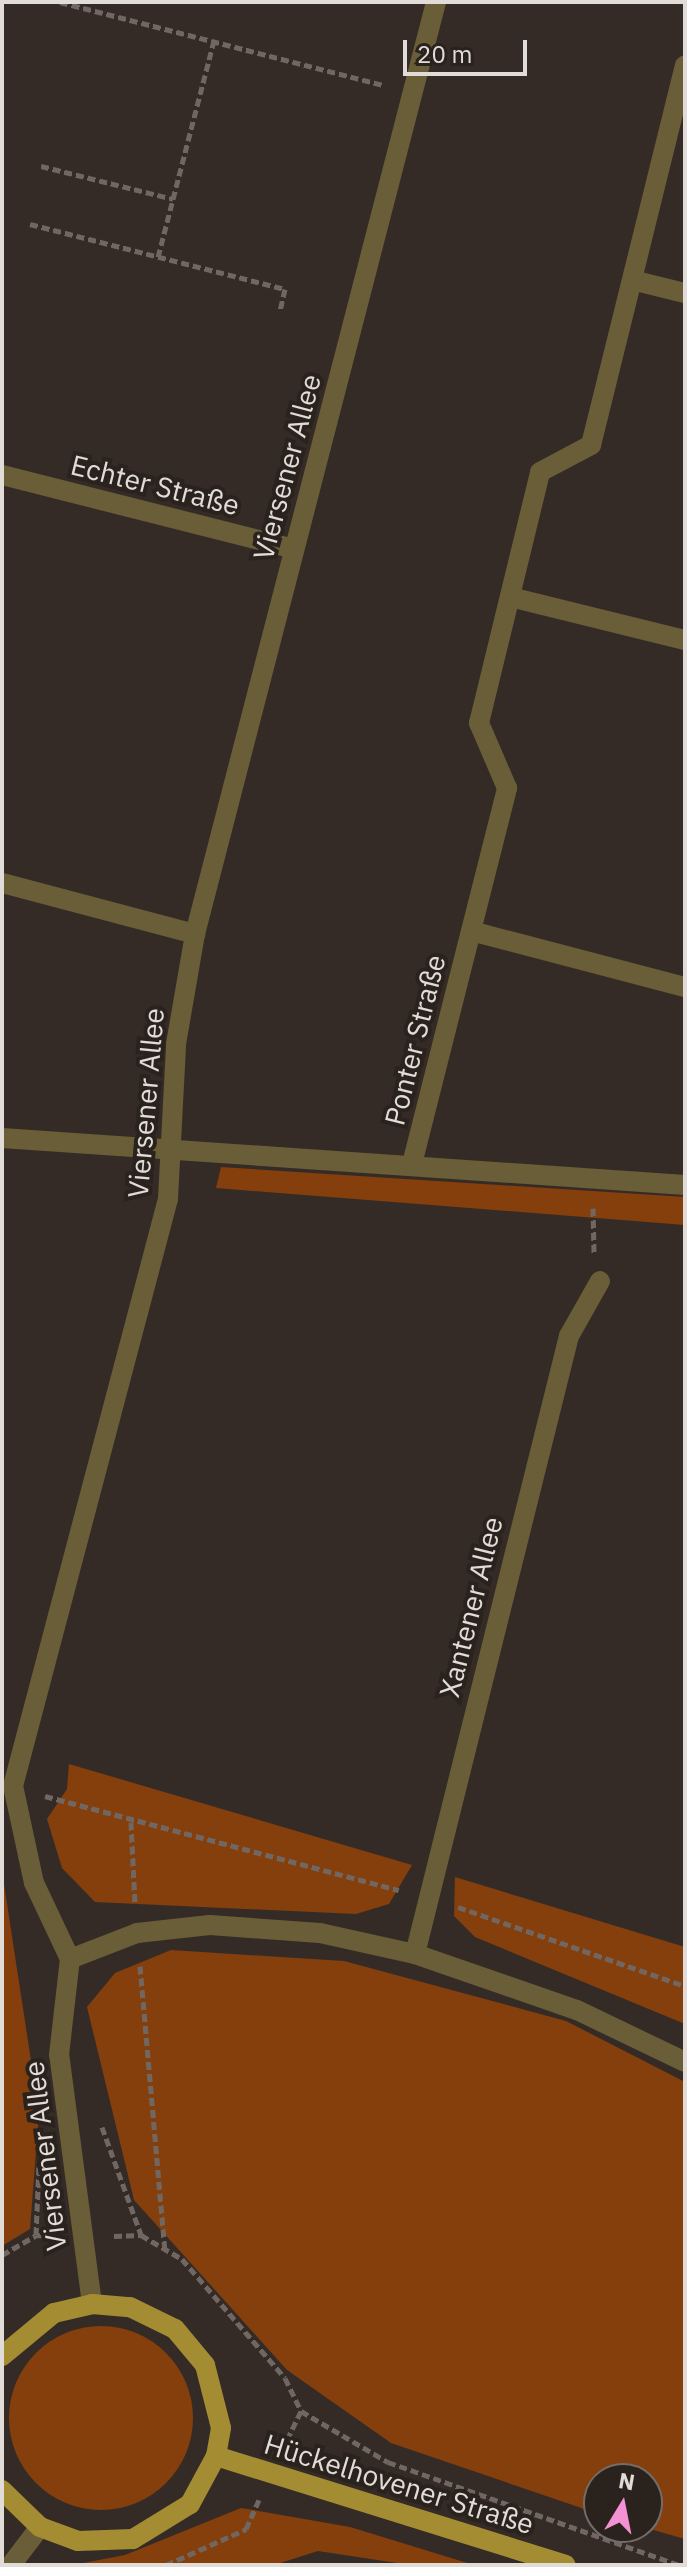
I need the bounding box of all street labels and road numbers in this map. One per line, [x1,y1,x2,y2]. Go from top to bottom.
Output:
street label: Viersener Allee [246,371,328,563]
street label: Echter Straße [67,448,243,522]
street label: Ponter Straße [378,951,452,1129]
street label: Viersener Allee [121,1007,171,1199]
street label: Xantener Allee [432,1513,510,1701]
street label: Viersener Allee [17,2059,73,2253]
street label: Hückelhovener Straße [260,2427,538,2541]

